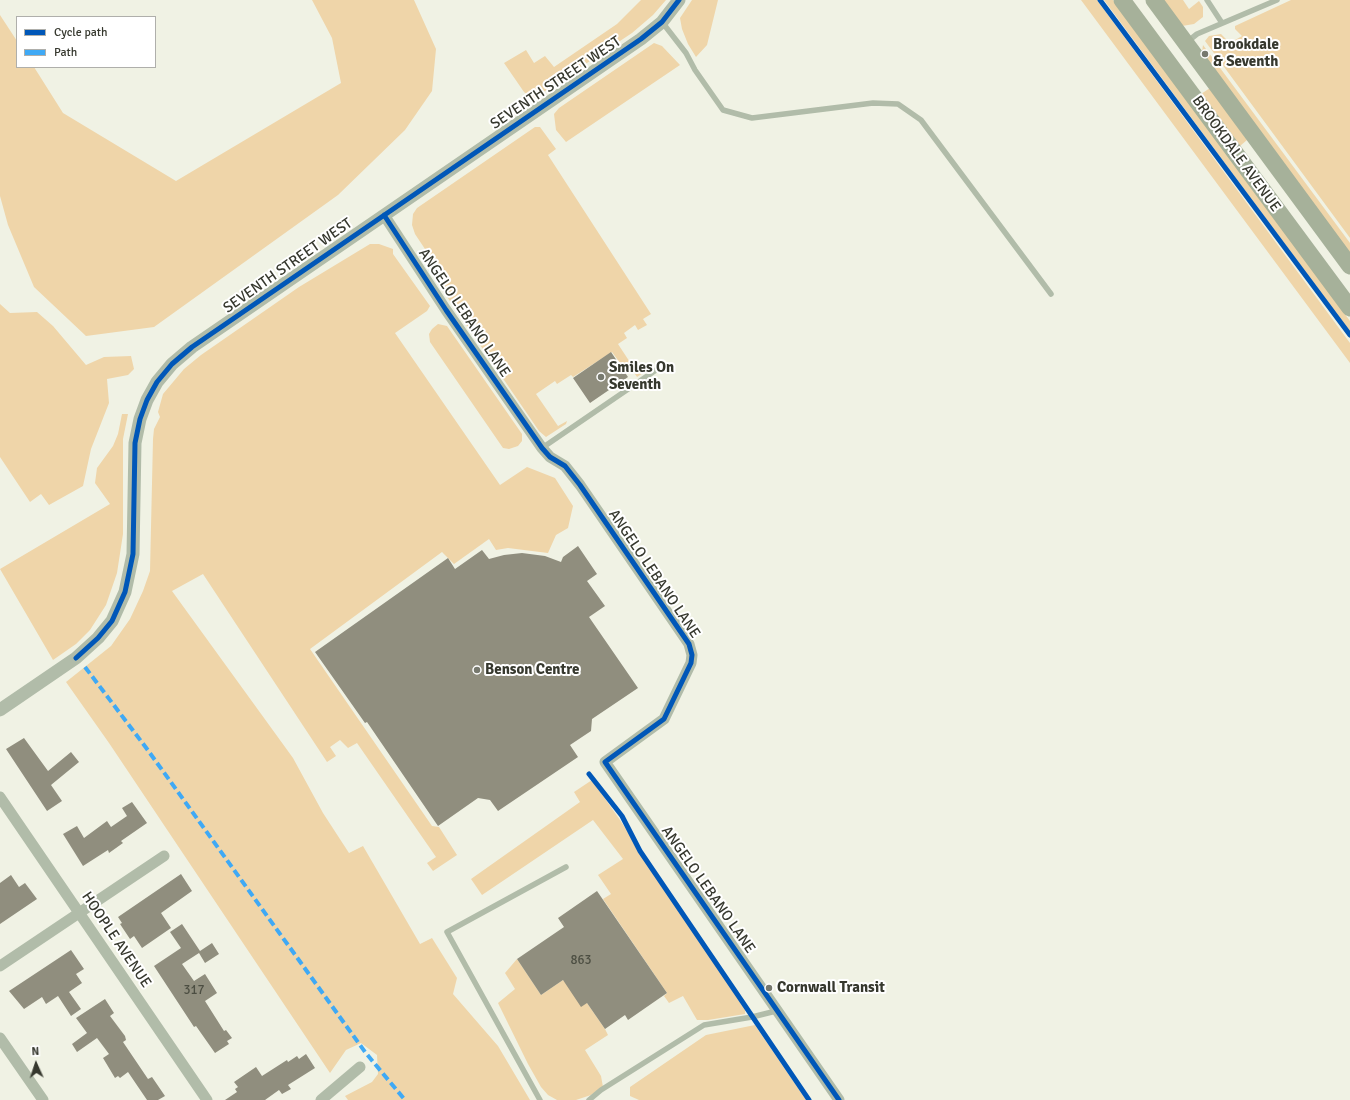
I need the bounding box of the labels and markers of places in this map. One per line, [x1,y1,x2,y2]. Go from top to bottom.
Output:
place label: Brookdale & Seventh [1213,36,1279,71]
marker: Brookdale & Seventh [1200,49,1210,59]
place label: Smiles On Seventh [609,359,674,394]
marker: Smiles On Seventh [596,372,606,382]
place label: Benson Centre [485,661,579,679]
marker: Benson Centre [472,665,482,675]
place label: Cornwall Transit [777,979,885,997]
marker: Cornwall Transit [764,983,774,993]

